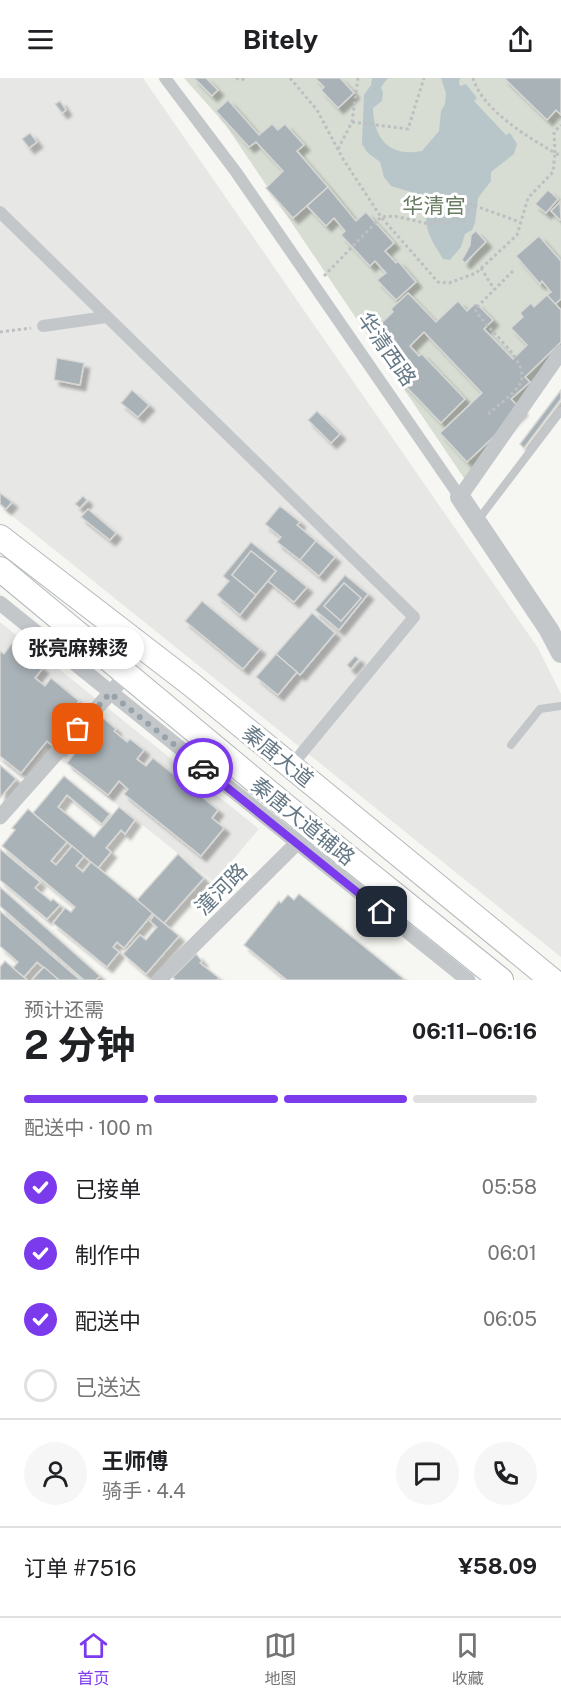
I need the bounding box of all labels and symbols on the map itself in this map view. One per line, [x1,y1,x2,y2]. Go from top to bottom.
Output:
park label: 华清宫 [403,193,466,218]
street label: 华清西路 [353,307,421,391]
callout: 张亮麻辣烫 [12,627,144,669]
pin [52,703,103,754]
street label: 秦唐大道 [237,720,319,792]
courier [173,738,233,798]
street label: 秦唐大道辅路 [246,772,360,870]
street label: 潼河路 [190,858,252,920]
pin [356,886,407,937]

